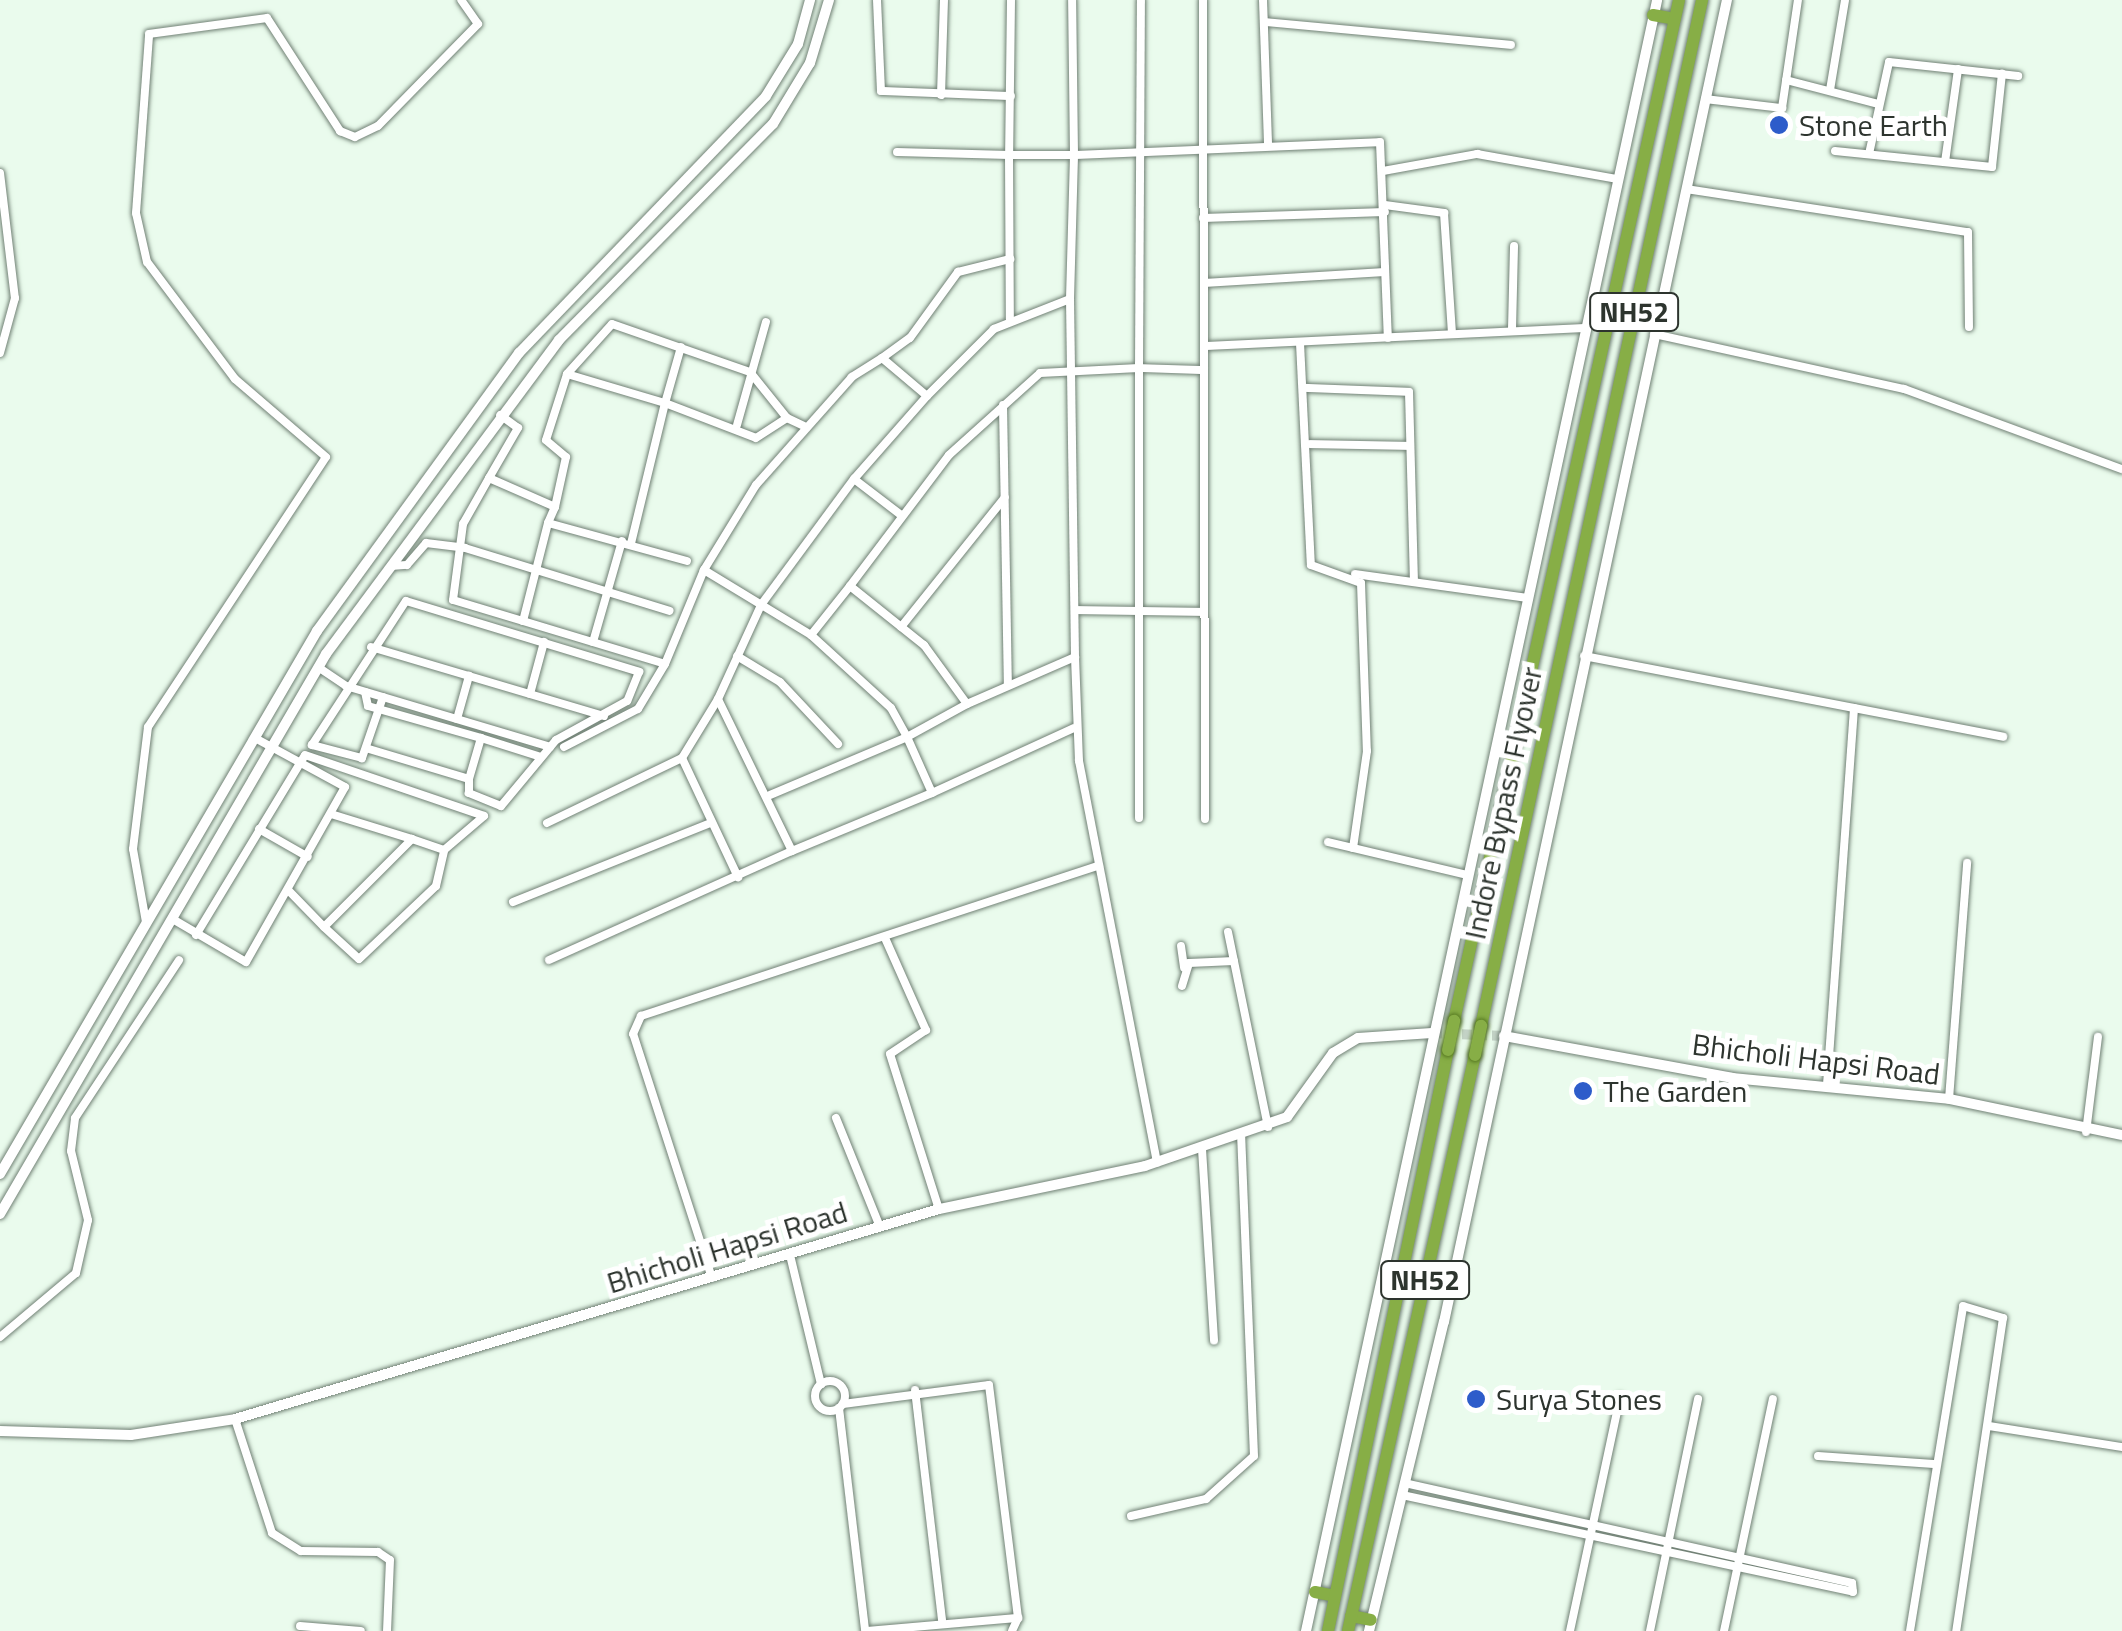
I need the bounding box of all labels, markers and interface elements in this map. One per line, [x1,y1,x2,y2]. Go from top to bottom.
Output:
place label: Stone Earth [1799,107,1948,143]
marker: Stone Earth [1768,114,1790,136]
road number: NH52 [1589,289,1679,335]
street label: Indore Bypass Flyover [1457,664,1549,942]
street label: Bhicholi Hapsi Road [1690,1026,1942,1092]
place label: The Garden [1603,1073,1747,1109]
marker: The Garden [1572,1080,1594,1102]
street label: Bhicholi Hapsi Road [602,1193,852,1301]
road number: NH52 [1380,1257,1470,1303]
place label: Surya Stones [1496,1381,1662,1417]
marker: Surya Stones [1465,1388,1487,1410]

